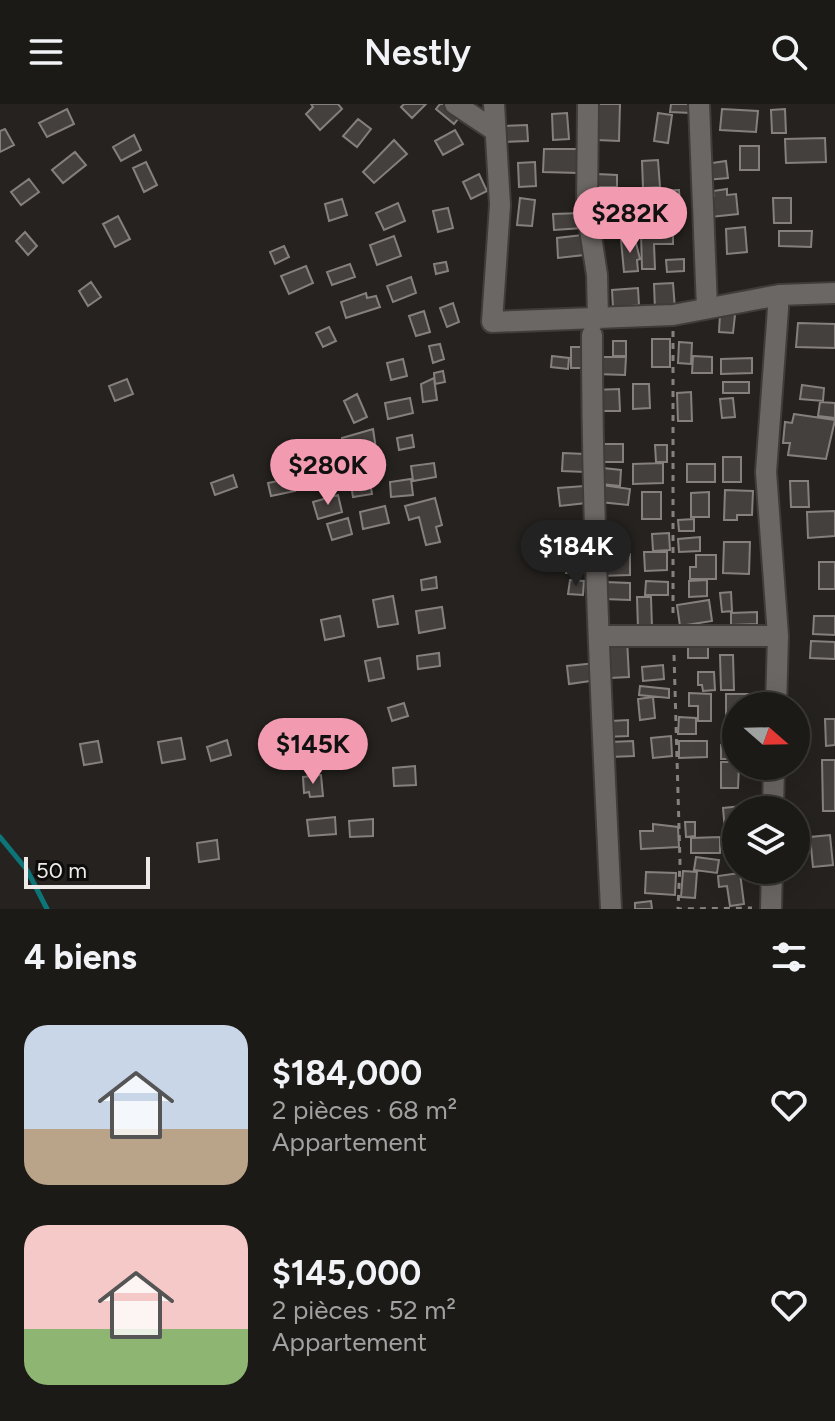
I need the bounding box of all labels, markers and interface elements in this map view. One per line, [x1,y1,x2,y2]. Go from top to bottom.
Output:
icon: menu [24,30,68,74]
icon: search [767,30,811,74]
text: Nestly [364,31,471,74]
pin: $282K [574,187,686,255]
text: $282K [591,197,669,229]
pin: $280K [272,439,384,507]
text: $280K [288,449,368,481]
pin: $184K [520,520,632,588]
text: $184K [538,530,614,562]
north arrow [722,692,810,780]
map controls [722,692,810,884]
pin: $145K [257,718,369,786]
text: $145K [276,728,350,760]
button: layers [722,796,810,884]
scale bar [24,853,150,889]
text: 50 m [36,857,87,884]
icon: filters [767,935,811,979]
text: 4 biens [24,937,137,978]
text: $184,000 [272,1053,422,1094]
icon: home [88,1057,184,1153]
icon: heart [767,1083,811,1127]
text: 2 pièces · 68 m² [272,1094,457,1126]
text: Appartement [272,1126,427,1158]
text: $145,000 [272,1253,421,1294]
icon: home [88,1257,184,1353]
icon: heart [767,1283,811,1327]
text: 2 pièces · 52 m² [272,1294,456,1326]
text: Appartement [272,1326,427,1358]

